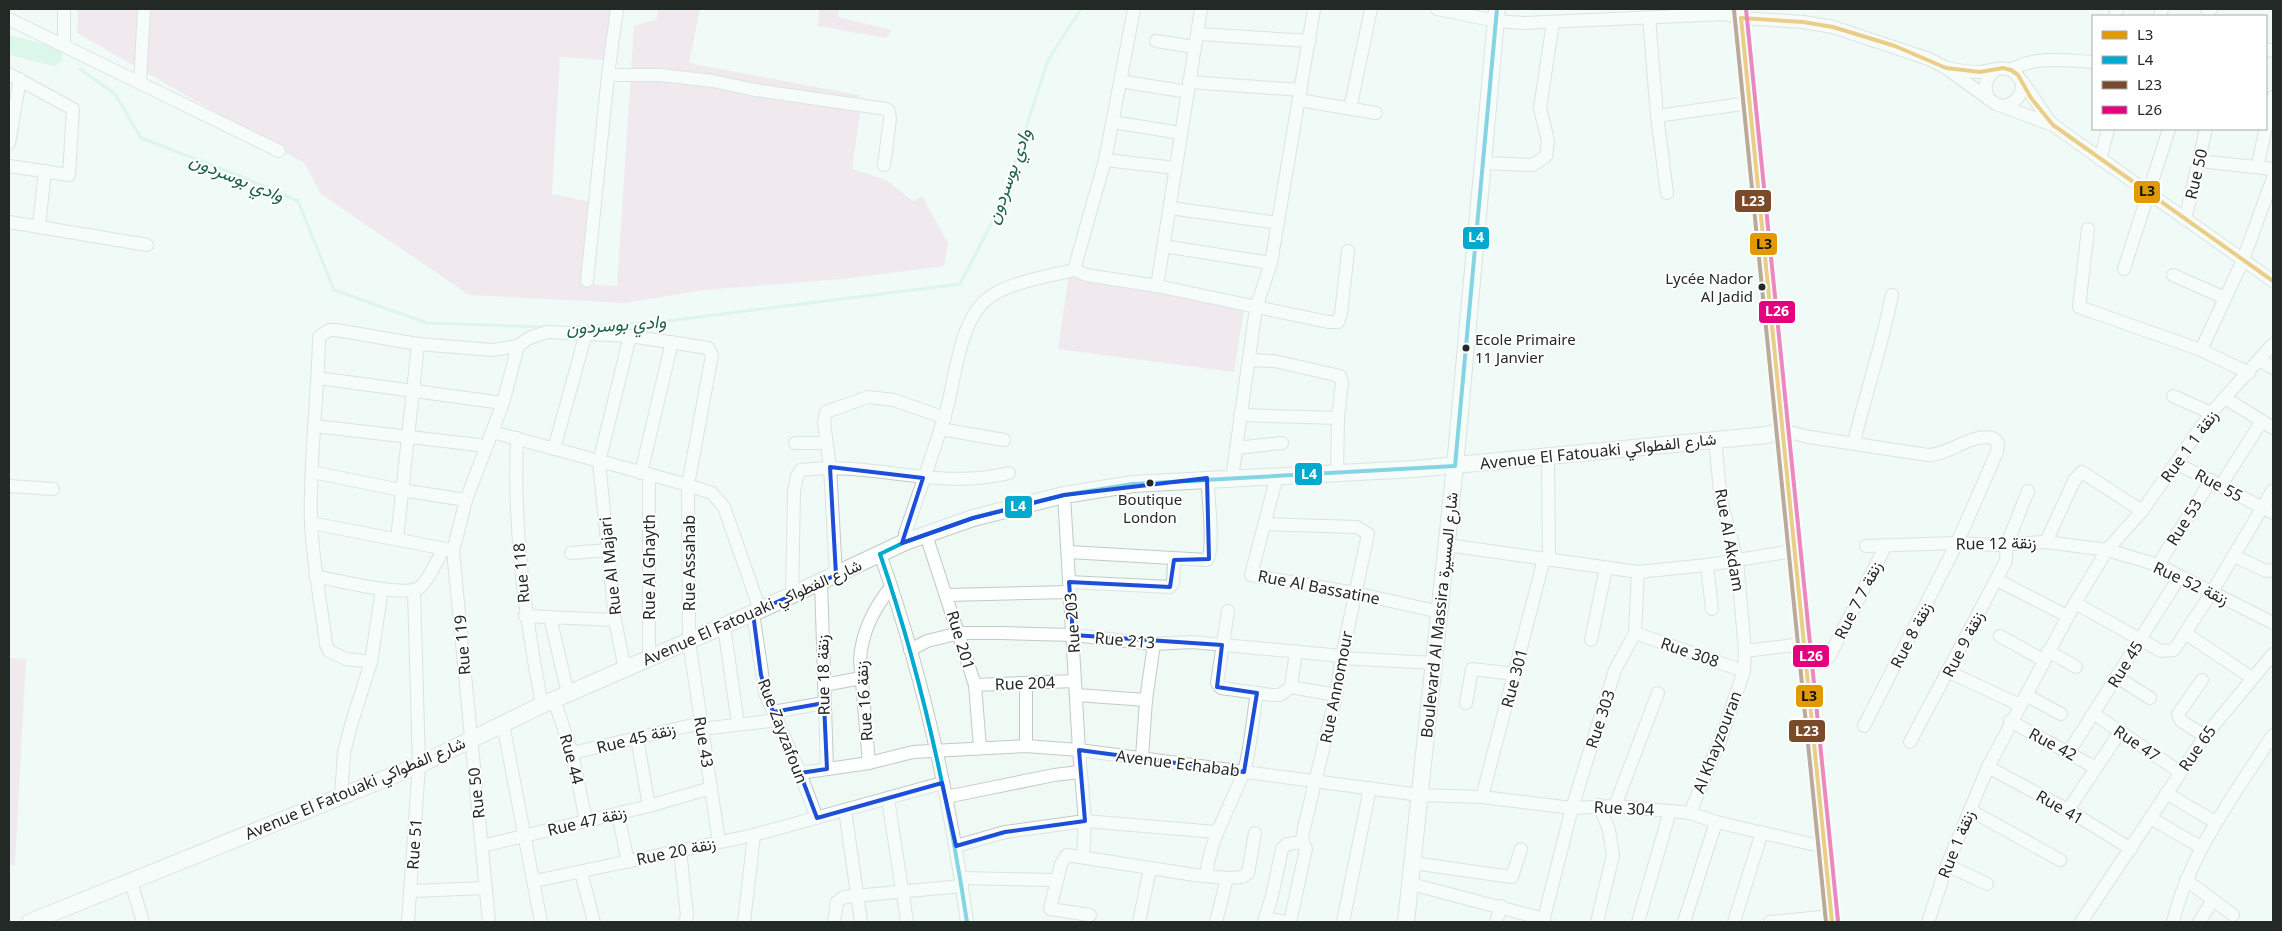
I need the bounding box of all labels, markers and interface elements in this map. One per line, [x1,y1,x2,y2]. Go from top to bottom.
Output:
legend [2092,15,2267,130]
text: L3 [2137,24,2153,44]
text: L4 [2137,49,2154,69]
text: L23 [2137,74,2162,94]
text: L26 [2137,99,2162,119]
water label: وادي بوسردون [980,125,1040,228]
water label: وادي بوسردون [185,147,288,211]
street label: Rue 50 [2180,147,2212,201]
line badge: L3 [2133,180,2161,204]
text: L3 [2139,181,2155,200]
line badge: L23 [1734,189,1772,213]
text: L23 [1741,191,1765,210]
line badge: L4 [1462,226,1490,250]
text: L4 [1468,227,1484,246]
line badge: L3 [1749,232,1778,256]
text: L3 [1756,234,1772,253]
place label: Lycée Nador Al Jadid [1665,268,1753,306]
marker: Lycée Nador Al Jadid [1757,282,1767,292]
line badge: L26 [1758,300,1796,324]
text: L26 [1765,301,1789,320]
water label: وادي بوسردون [565,309,667,343]
place label: Ecole Primaire 11 Janvier [1475,329,1576,367]
marker: Ecole Primaire 11 Janvier [1461,343,1471,353]
street label: Rue 1 زنقة 1 [2155,405,2223,487]
street label: Avenue El Fatouaki شارع الفطواكي [1479,428,1718,477]
line badge: L4 [1294,462,1323,486]
street label: Rue 55 [2191,463,2247,507]
text: L4 [1301,464,1317,483]
marker: Boutique London [1145,478,1155,488]
street label: Rue Al Akdam [1710,487,1750,593]
place label: Boutique London [1118,489,1182,527]
street label: Boulevard Al Massira شارع المسيرة [1415,491,1464,739]
street label: Rue 53 [2161,494,2207,550]
line badge: L4 [1004,495,1033,519]
text: L4 [1010,496,1026,515]
street label: Rue Al Ghayth [638,514,660,620]
street label: Rue Assahab [678,515,700,611]
street label: Rue Al Majari [594,516,626,616]
street label: Rue 12 زنقة [1955,531,2037,555]
street label: Rue 118 [507,542,535,604]
street label: Avenue El Fatouaki شارع الفطواكي [639,554,866,673]
street label: Rue 52 زنقة [2150,556,2232,610]
street label: Rue 7 زنقة 7 [1829,557,1887,643]
street label: Rue Al Bassatine [1256,564,1382,610]
street label: Rue 203 [1059,592,1085,654]
street label: Rue 8 زنقة [1885,598,1937,672]
street label: Rue 9 زنقة [1937,607,1989,681]
street label: Rue 201 [942,608,980,672]
street label: Rue 119 [448,614,476,676]
street label: Rue 213 [1094,626,1156,654]
street label: Rue Annomour [1314,629,1358,745]
street label: Rue 308 [1658,632,1722,672]
street label: Rue 18 زنقة [811,634,835,716]
street label: Rue 45 [2102,636,2148,692]
line badge: L26 [1792,644,1830,668]
street label: Rue 301 [1496,646,1532,710]
text: L26 [1799,646,1823,665]
street label: Rue 16 زنقة [850,660,878,742]
street label: Rue 204 [994,671,1056,695]
street label: Rue Zayzafoun [753,675,813,787]
line badge: L3 [1795,684,1824,708]
text: L3 [1801,686,1817,705]
street label: Rue 303 [1580,687,1620,751]
street label: Al Khayzouran [1687,688,1747,796]
street label: Rue 43 [689,715,719,769]
street label: Rue 45 زنقة [594,718,678,758]
line badge: L23 [1788,719,1826,743]
street label: Rue 47 [2110,720,2164,766]
text: L23 [1795,721,1819,740]
street label: Rue 65 [2173,721,2221,775]
street label: Rue 42 [2025,722,2081,766]
street label: Avenue El Fatouaki شارع الفطواكي [241,731,470,847]
street label: Rue 44 [555,731,589,787]
street label: Avenue Echabab [1115,744,1241,782]
street label: Rue 50 [462,766,490,820]
street label: Rue 41 [2032,785,2088,829]
street label: Rue 304 [1593,795,1655,821]
street label: Rue 47 زنقة [545,801,629,841]
street label: Rue 1 زنقة [1932,807,1980,881]
street label: Rue 51 [401,818,427,870]
street label: Rue 20 زنقة [634,832,718,870]

